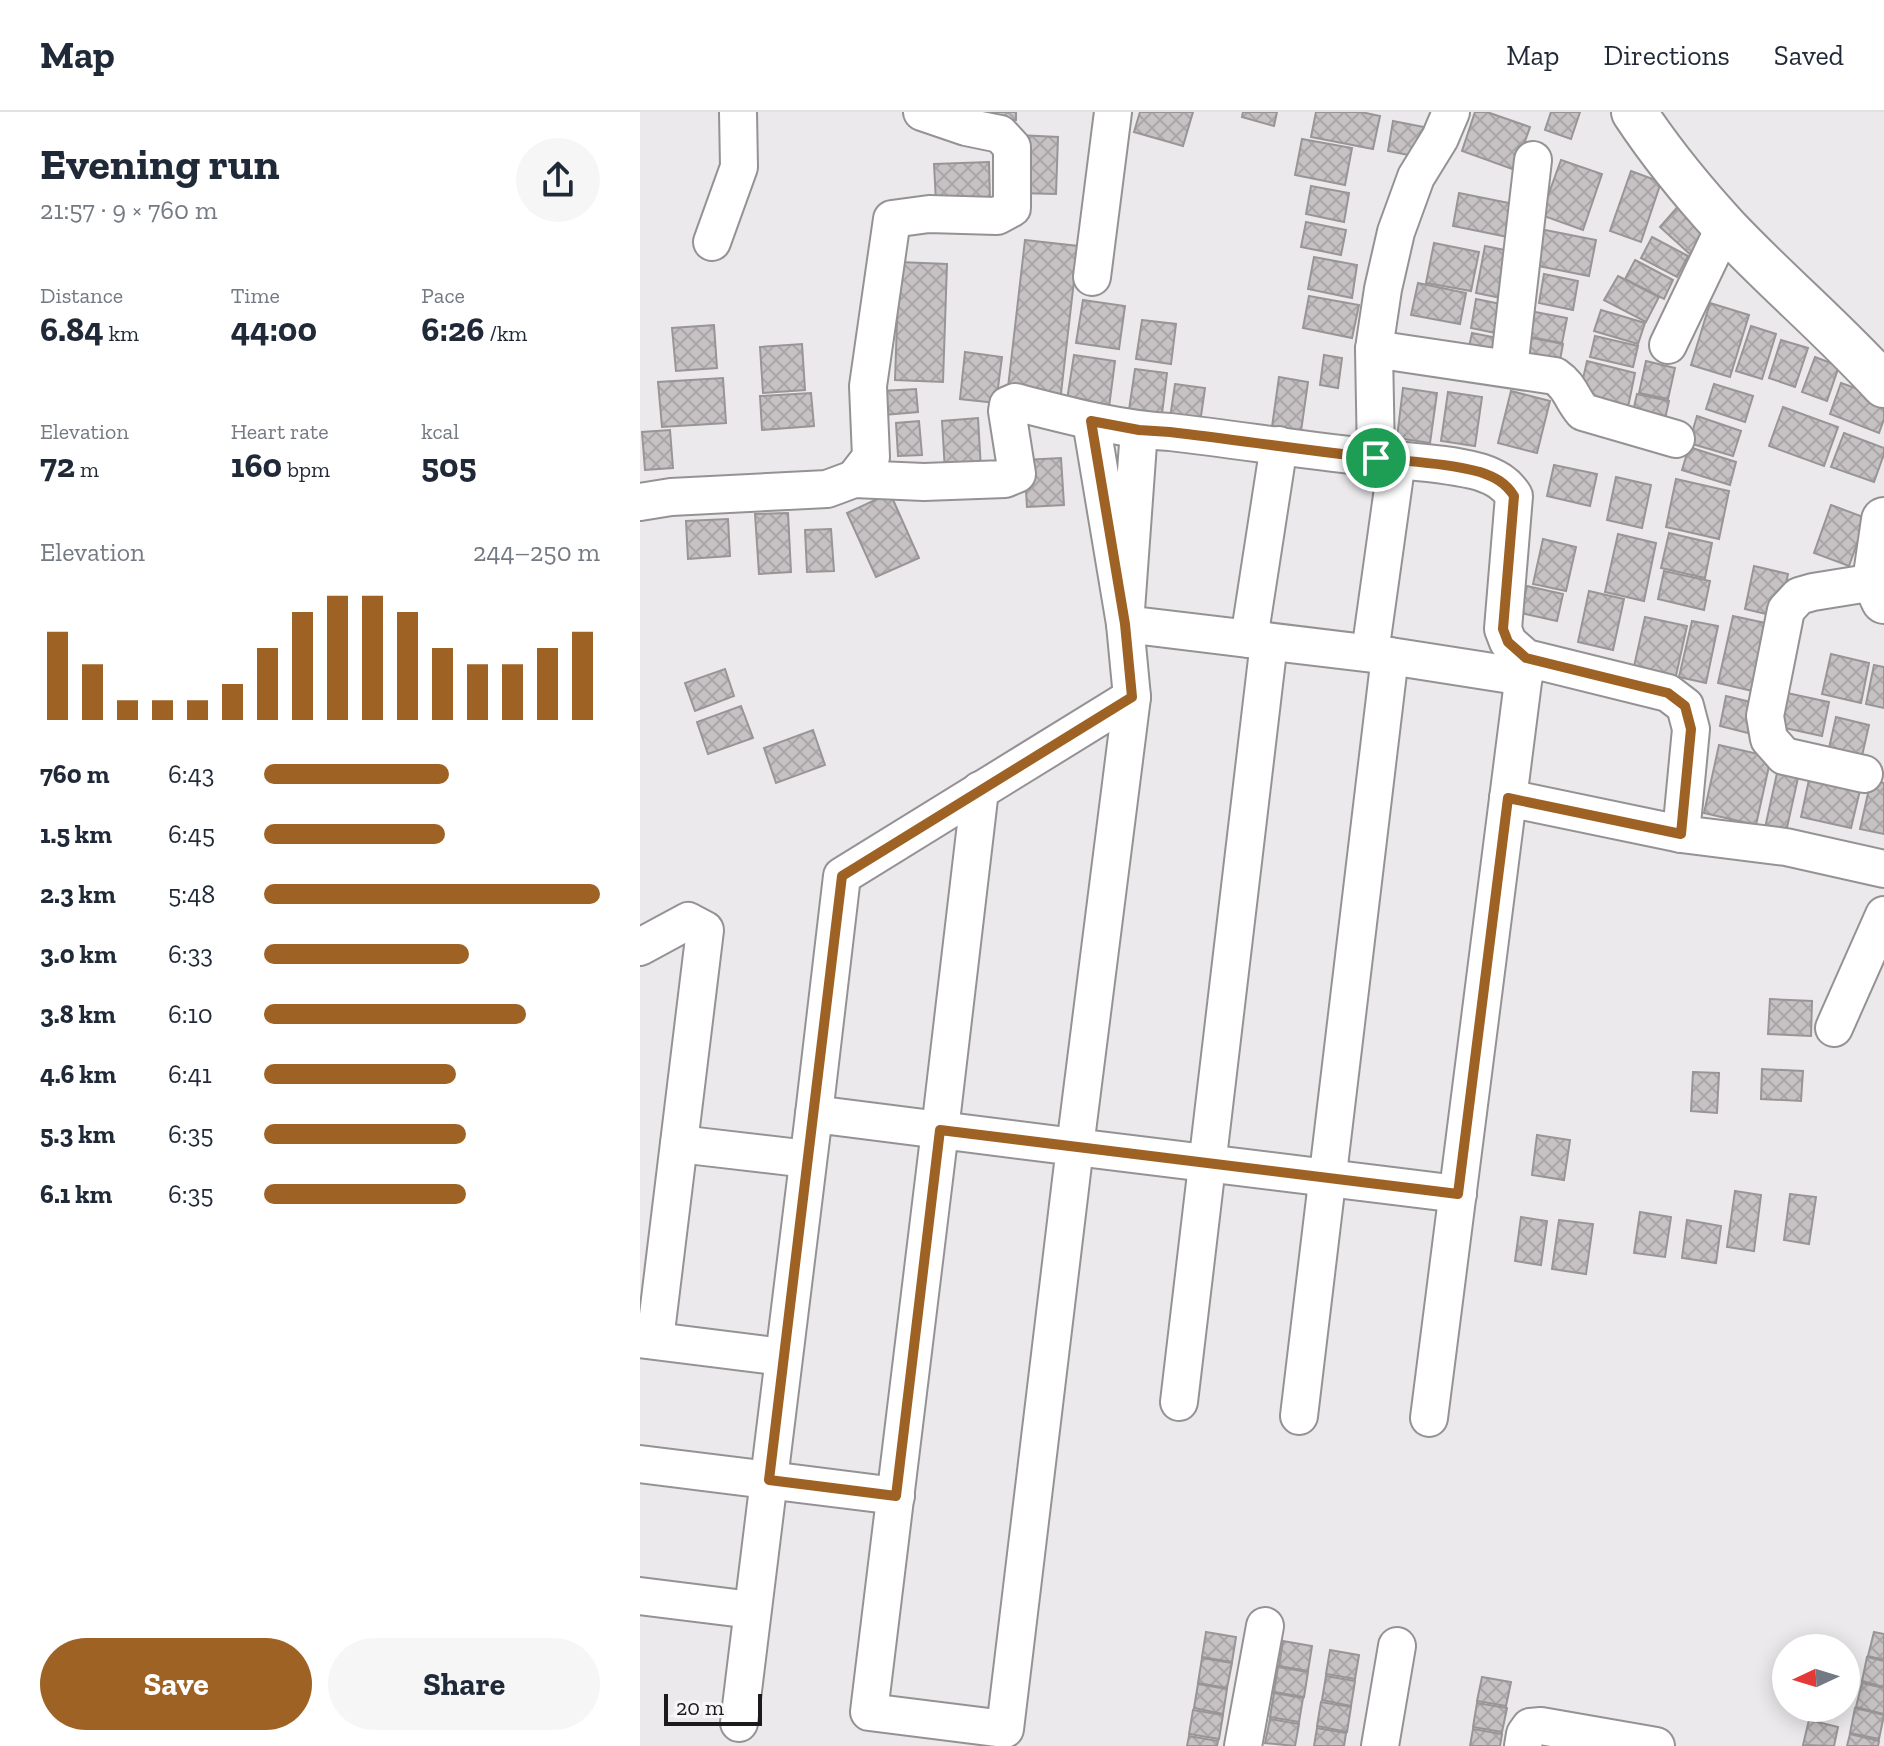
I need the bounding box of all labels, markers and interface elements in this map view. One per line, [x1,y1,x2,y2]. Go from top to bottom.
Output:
text: Map [40,32,115,78]
text: Map [1506,39,1559,72]
text: Directions [1603,39,1730,72]
text: Saved [1774,39,1844,72]
text: Evening run [40,137,280,190]
button: share [516,138,600,222]
text: 21:57 · 9 × 760 m [40,194,217,226]
text: Distance [40,282,123,309]
text: Time [231,282,280,309]
text: Pace [421,282,465,309]
text: 6.84 [40,309,104,350]
text: 44:00 [231,309,317,350]
text: 6:26 [421,309,484,350]
text: km [104,320,139,347]
text: /km [484,320,527,347]
text: Elevation [40,418,129,445]
text: Heart rate [231,418,329,445]
text: kcal [421,418,459,445]
pin [1342,424,1410,492]
icon: arrive [1354,436,1398,480]
text: 72 [40,445,75,486]
text: 160 [231,445,282,486]
text: 505 [421,445,476,486]
text: m [75,456,99,483]
text: bpm [282,456,330,483]
text: Elevation [40,536,145,568]
text: 244–250 m [473,536,600,568]
text: 760 m [40,758,109,790]
text: 6:43 [168,758,214,790]
text: 1.5 km [40,818,112,850]
text: 6:45 [168,818,215,850]
text: 2.3 km [40,878,116,910]
text: 5:48 [168,878,215,910]
text: 3.0 km [40,938,117,970]
text: 6:33 [168,938,213,970]
text: 3.8 km [40,998,116,1030]
text: 6:10 [168,998,213,1030]
text: 4.6 km [40,1058,116,1090]
text: 6:41 [168,1058,212,1090]
text: 5.3 km [40,1118,115,1150]
text: 6:35 [168,1118,214,1150]
text: 6.1 km [40,1178,112,1210]
text: 6:35 [168,1178,214,1210]
north arrow [1772,1634,1860,1722]
map controls [1772,1634,1860,1722]
button: Save [40,1638,312,1730]
button: Share [328,1638,600,1730]
scale bar [664,1690,762,1726]
text: 20 m [676,1694,724,1721]

